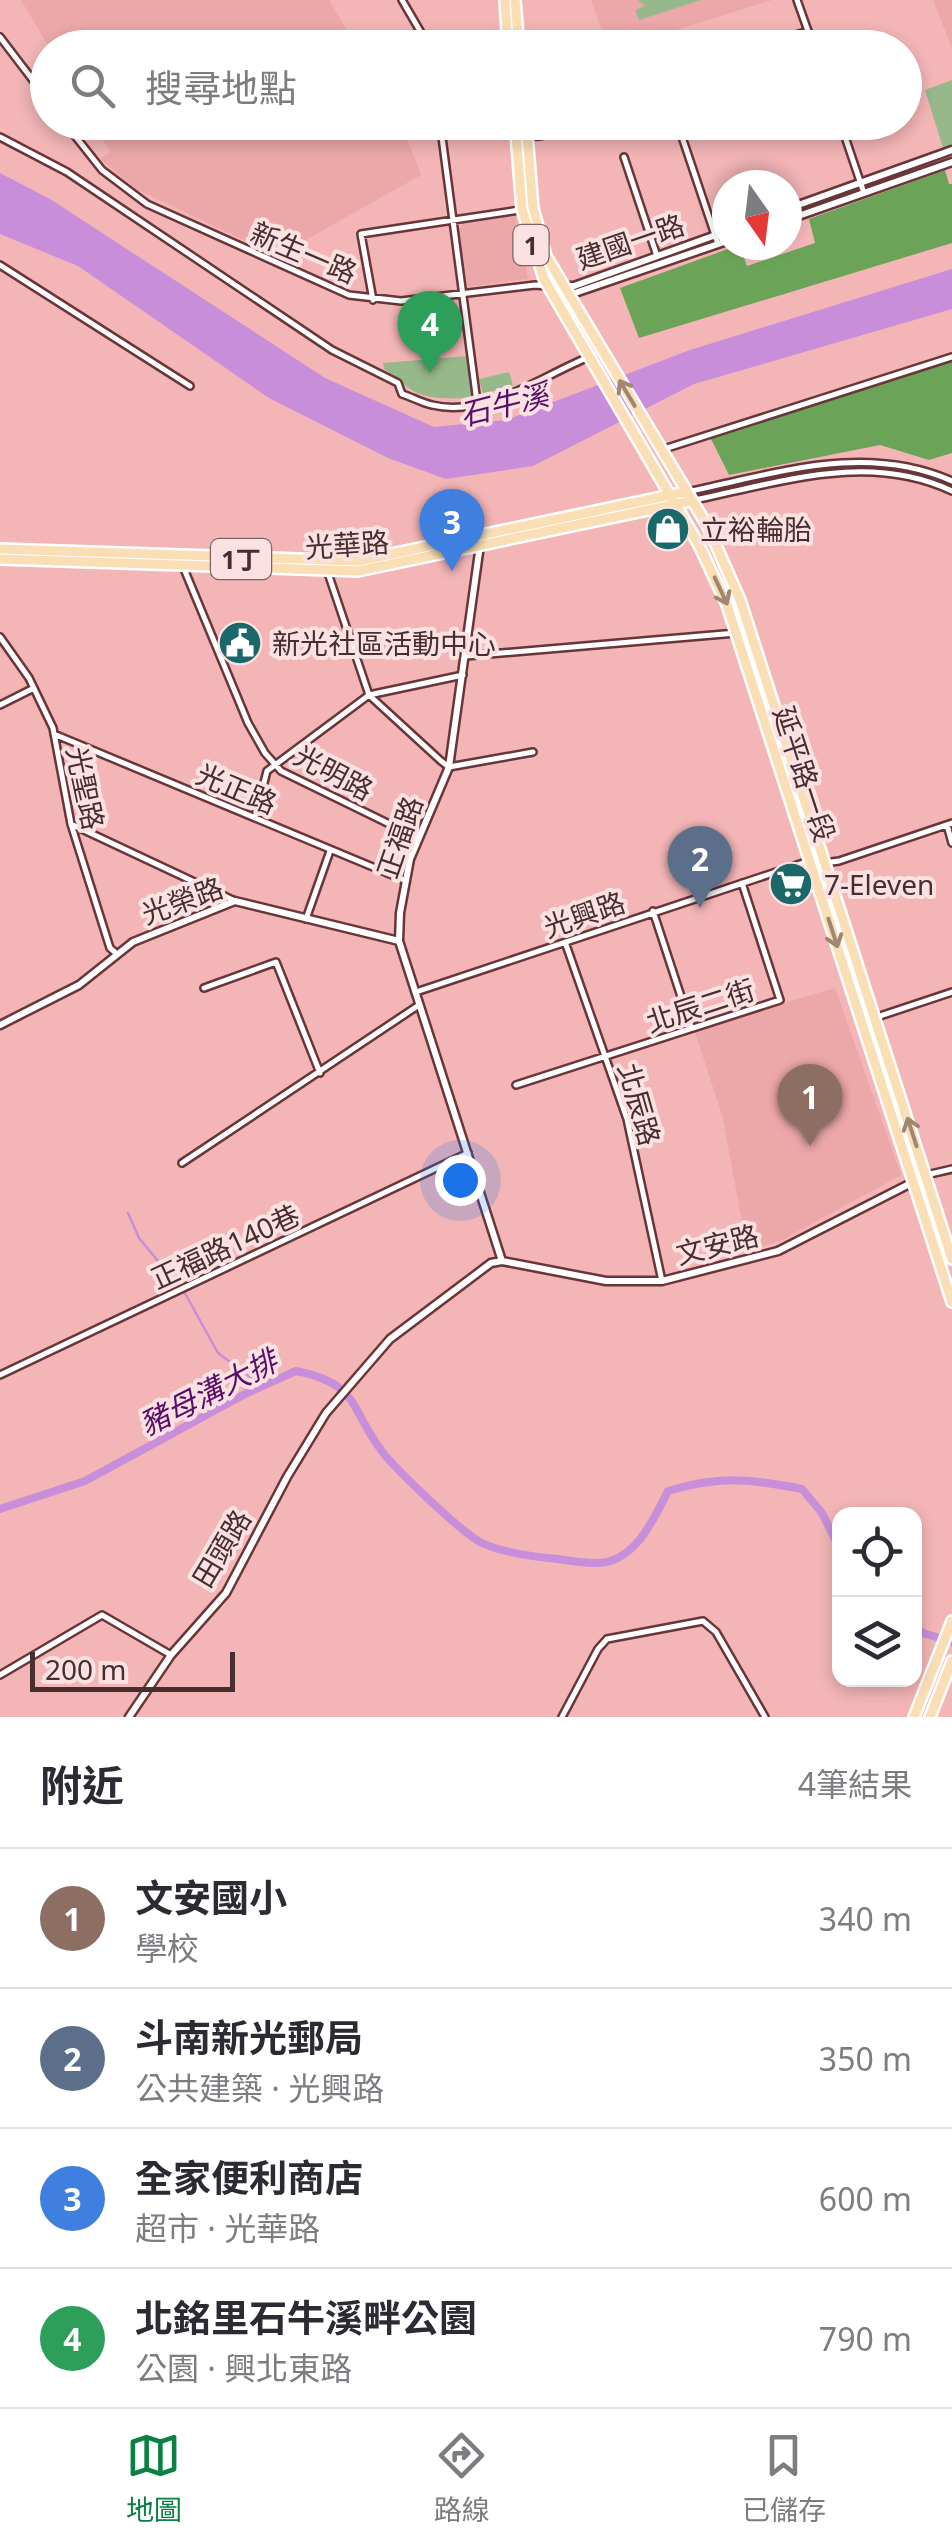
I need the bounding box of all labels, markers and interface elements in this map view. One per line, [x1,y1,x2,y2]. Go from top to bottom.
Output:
search box [30,30,922,140]
icon: search [65,58,120,113]
text: 搜尋地點 [145,61,297,113]
north arrow [712,170,802,260]
street label: 建國一路 [571,205,689,277]
street label: 新生一路 [245,213,363,291]
road number: 1 [514,225,548,265]
pin: 4 [398,290,462,373]
water label: 石牛溪 [455,372,557,435]
one-way arrow [617,379,637,408]
pin: 3 [420,488,484,571]
shop icon: 立裕輪胎 [645,506,691,552]
place label: 立裕輪胎 [700,510,812,548]
street label: 光華路 [304,522,390,566]
road number: 1丁 [211,539,271,579]
one-way arrow [712,575,731,605]
public building icon: 新光社區活動中心 [217,620,263,666]
place label: 新光社區活動中心 [272,624,496,662]
street label: 延平路一段 [765,702,845,846]
street label: 光明路 [288,736,380,808]
street label: 光聖路 [59,743,113,833]
street label: 光正路 [191,754,283,822]
street label: 正福路 [367,791,431,883]
pin: 2 [668,826,732,908]
supermarket icon: 7-Eleven [768,861,814,907]
place label: 7-Eleven [824,865,934,903]
street label: 光榮路 [136,868,228,932]
street label: 光興路 [538,882,630,946]
one-way arrow [825,917,843,949]
street label: 北辰二街 [641,970,759,1040]
street label: 北辰路 [610,1058,670,1150]
pin: 1 [778,1064,842,1146]
one-way arrow [902,1117,920,1149]
your location [435,1155,486,1206]
street label: 正福路140巷 [144,1195,306,1297]
street label: 文安路 [672,1215,762,1273]
water label: 豬母溝大排 [132,1338,288,1444]
street label: 田頭路 [183,1502,259,1594]
map controls [832,1507,922,1687]
button: locate [832,1507,922,1597]
button: layers [832,1597,922,1687]
scale bar [30,1647,235,1692]
text: 200 m [45,1650,127,1688]
text: 附近 [40,1756,124,1813]
text: 4筆結果 [798,1762,912,1805]
text: 文安國小 [135,1871,287,1923]
text: 1 [63,1897,82,1940]
text: 340 m [819,1897,912,1940]
text: 學校 [135,1926,199,1969]
text: 斗南新光郵局 [135,2011,363,2063]
text: 2 [63,2037,82,2080]
text: 350 m [819,2037,912,2080]
text: 公共建築 · 光興路 [135,2066,384,2109]
text: 全家便利商店 [135,2151,363,2203]
text: 3 [63,2177,82,2220]
text: 600 m [819,2177,912,2220]
text: 超市 · 光華路 [135,2206,320,2249]
text: 北銘里石牛溪畔公園 [135,2291,477,2343]
text: 4 [63,2317,82,2360]
text: 790 m [819,2317,912,2360]
text: 公園 · 興北東路 [135,2346,352,2389]
tab: 地圖 [126,2428,182,2528]
tab: 路線 [434,2428,490,2528]
tab: 已儲存 [742,2428,826,2528]

